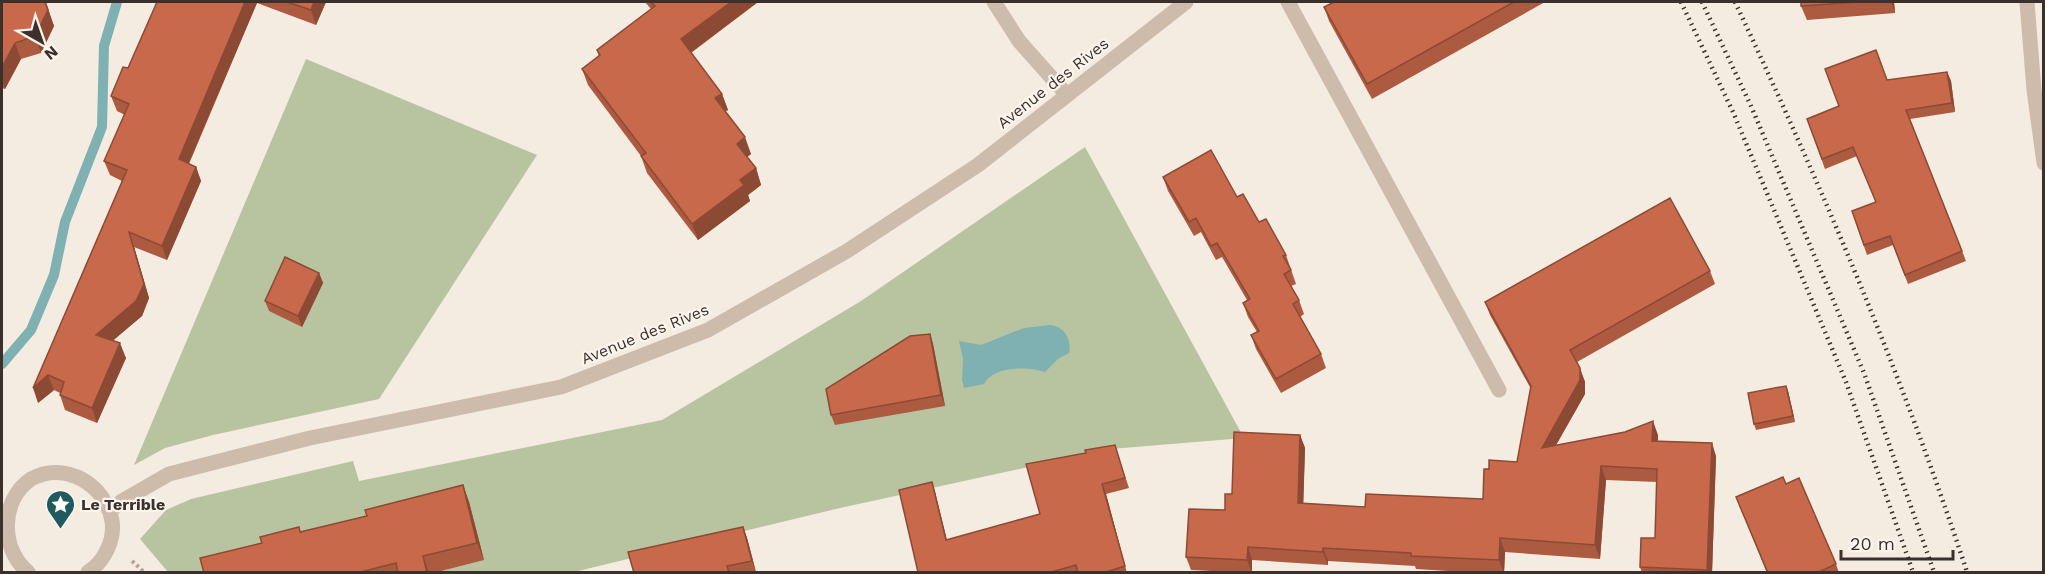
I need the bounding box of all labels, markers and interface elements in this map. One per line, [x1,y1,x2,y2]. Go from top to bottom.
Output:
north arrow [12,12,72,72]
street label: Avenue des Rives [994,34,1112,132]
text: N [41,42,62,64]
street label: Avenue des Rives [578,300,712,368]
place icon: Le Terrible [44,488,76,530]
place label: Le Terrible [81,495,165,514]
scale bar [1841,523,1954,561]
text: 20 m [1850,533,1895,554]

